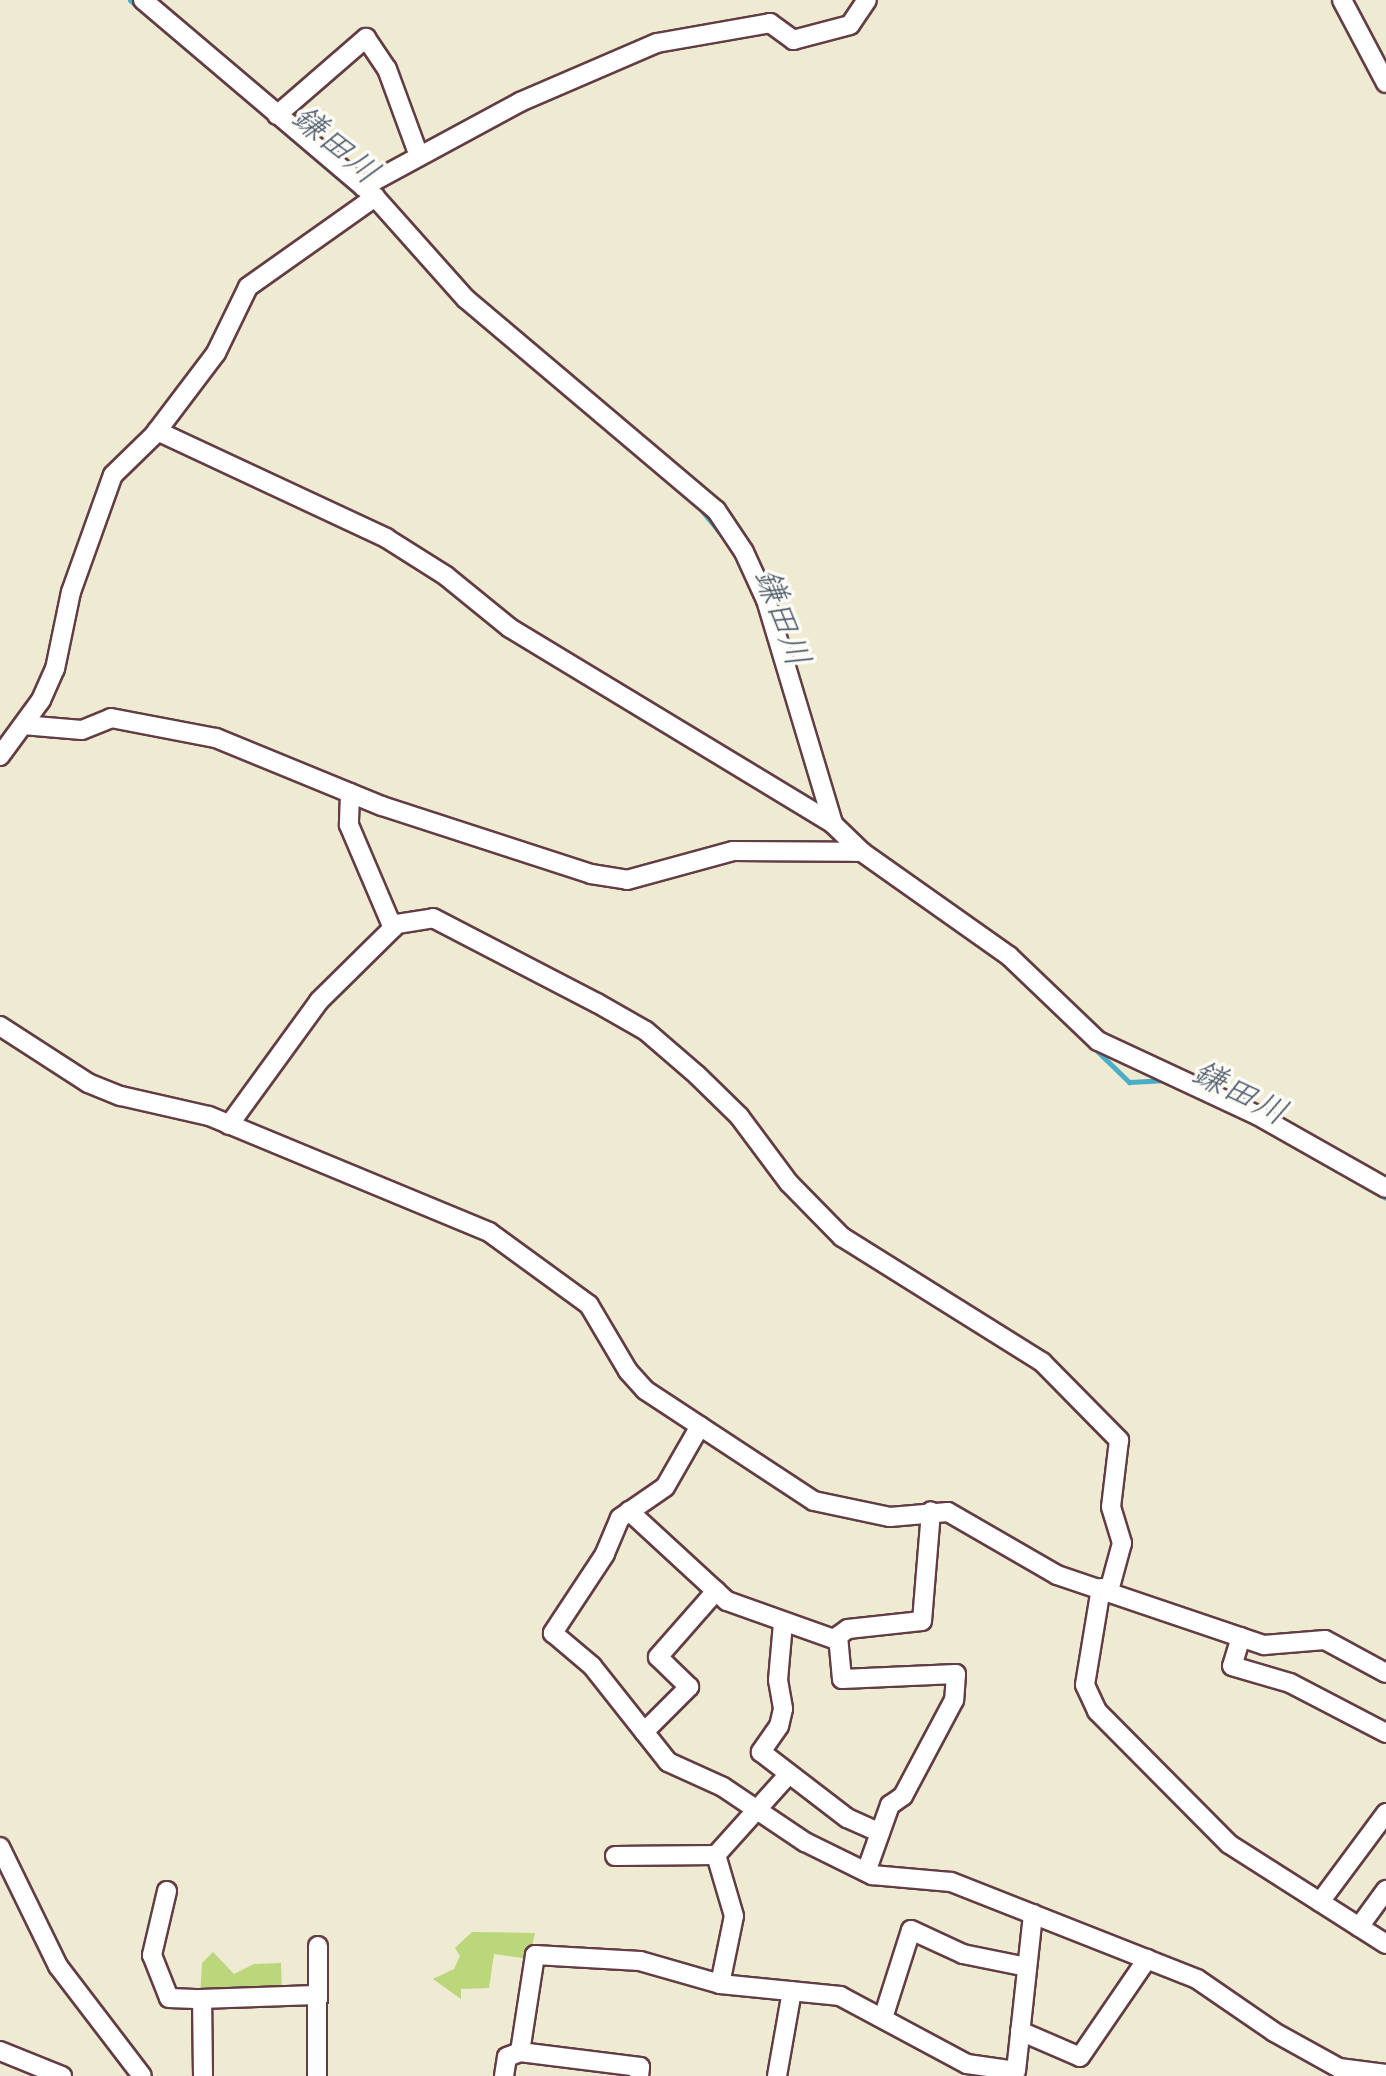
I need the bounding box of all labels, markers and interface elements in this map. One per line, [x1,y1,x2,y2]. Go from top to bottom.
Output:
water label: 鎌田川 [284,96,388,192]
water label: 鎌田川 [746,562,820,672]
water label: 鎌田川 [1185,1051,1295,1133]

